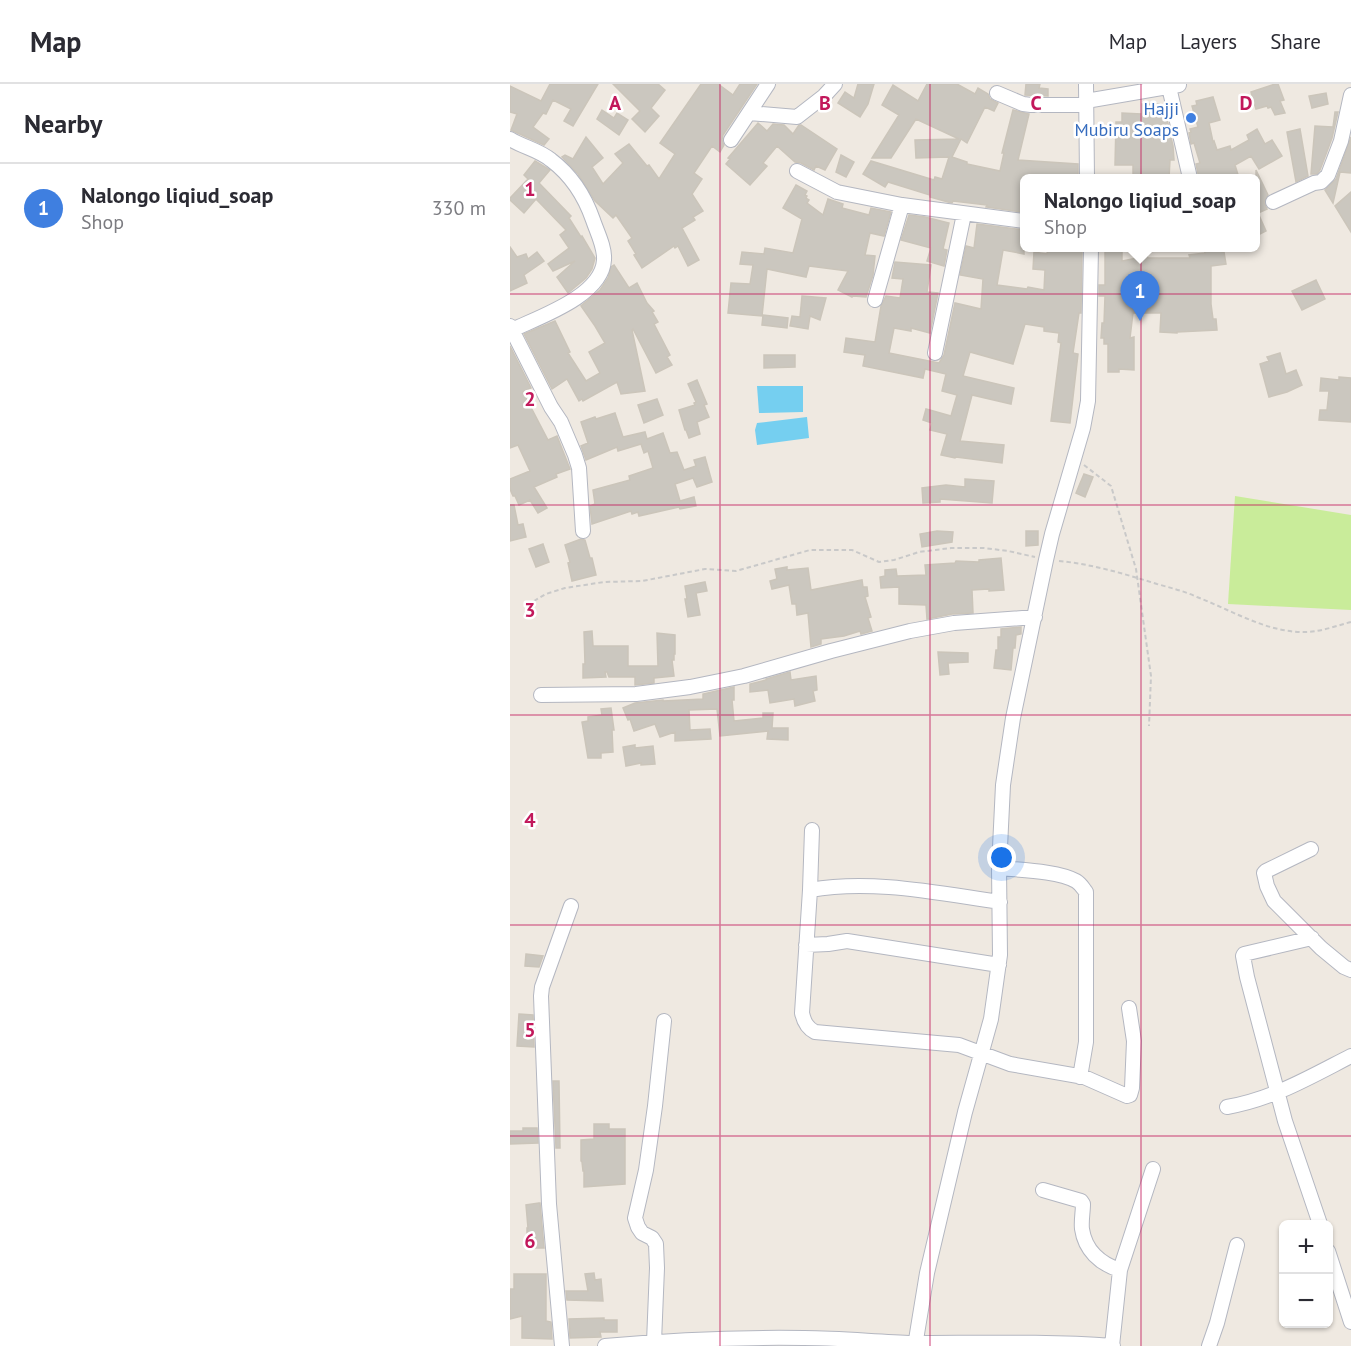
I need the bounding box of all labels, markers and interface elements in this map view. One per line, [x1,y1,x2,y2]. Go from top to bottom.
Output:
text: Map [30,23,81,60]
text: Map [1109,28,1147,55]
text: Layers [1180,28,1237,55]
text: Share [1270,28,1321,55]
text: A [609,90,622,116]
text: B [819,90,831,116]
text: C [1030,90,1042,116]
text: D [1240,90,1253,116]
place label: Hajji Mubiru Soaps [1074,97,1179,141]
text: Nearby [24,107,102,140]
marker: Hajji Mubiru Soaps [1184,111,1198,125]
popup [1020,174,1260,252]
text: 1 [524,176,536,202]
text: Nalongo liqiud_soap [81,181,273,209]
text: Nalongo liqiud_soap [1044,186,1236,214]
text: 1 [38,195,49,221]
text: 330 m [432,195,486,221]
text: Shop [81,209,124,235]
text: Shop [1044,214,1087,240]
pin: 1 [1120,272,1160,321]
text: 2 [524,386,536,412]
text: 3 [524,597,536,623]
text: 4 [524,807,536,833]
your location [987,843,1016,872]
text: 5 [524,1017,536,1043]
map controls [1279,1220,1333,1328]
button: + [1279,1220,1333,1274]
text: 6 [524,1228,536,1254]
button: − [1279,1274,1333,1328]

